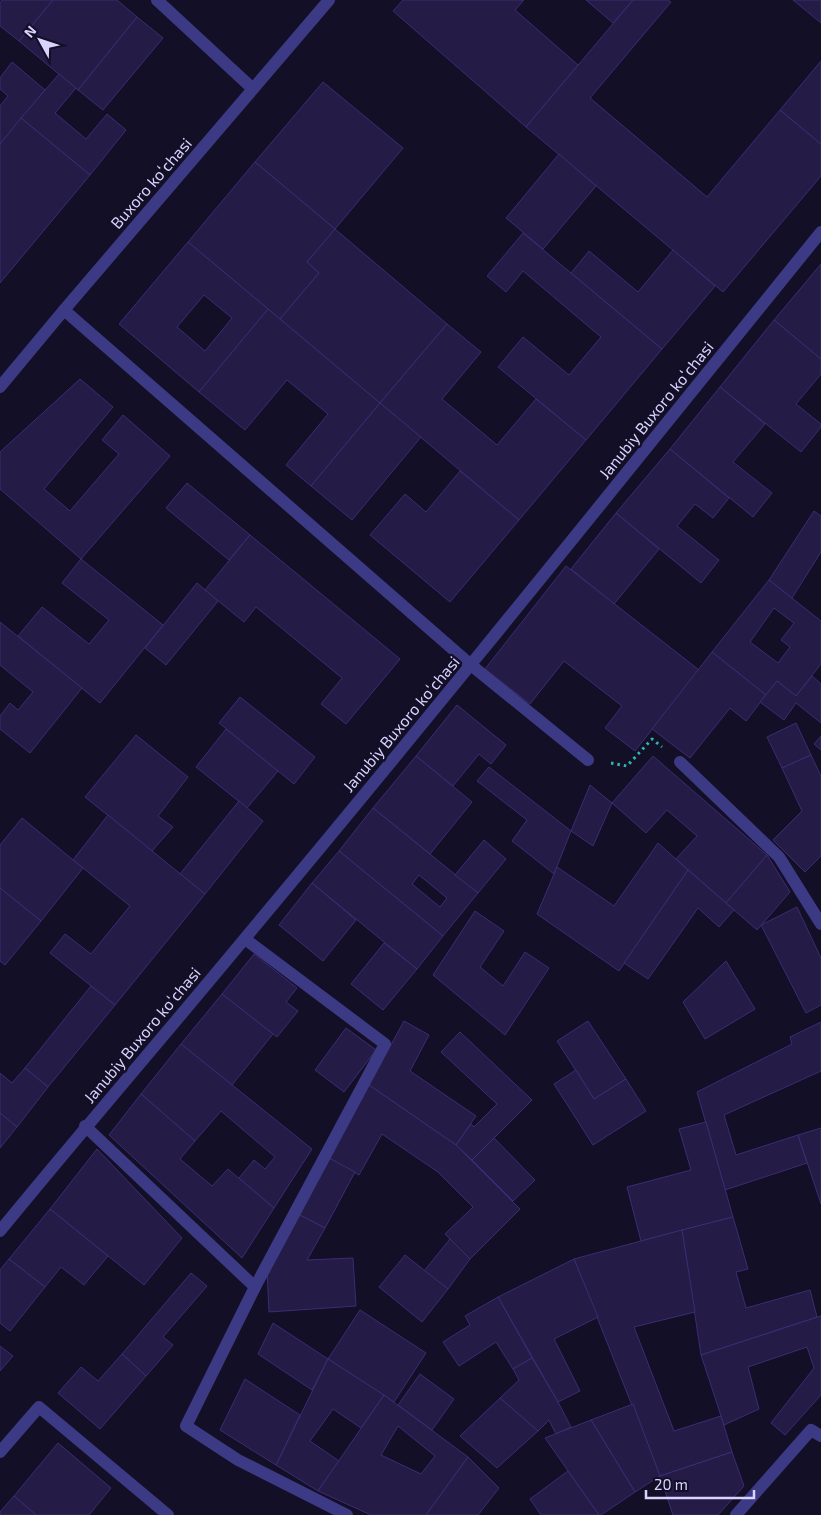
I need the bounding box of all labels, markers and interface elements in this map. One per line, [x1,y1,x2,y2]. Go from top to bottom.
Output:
north arrow [15,15,65,65]
text: N [20,22,39,41]
street label: Buxoro koʻchasi [106,133,195,232]
street label: Janubiy Buxoro koʻchasi [594,337,717,482]
street label: Janubiy Buxoro koʻchasi [338,652,463,795]
street label: Janubiy Buxoro koʻchasi [79,963,204,1106]
scale bar [646,1468,754,1500]
text: 20 m [654,1475,688,1493]

